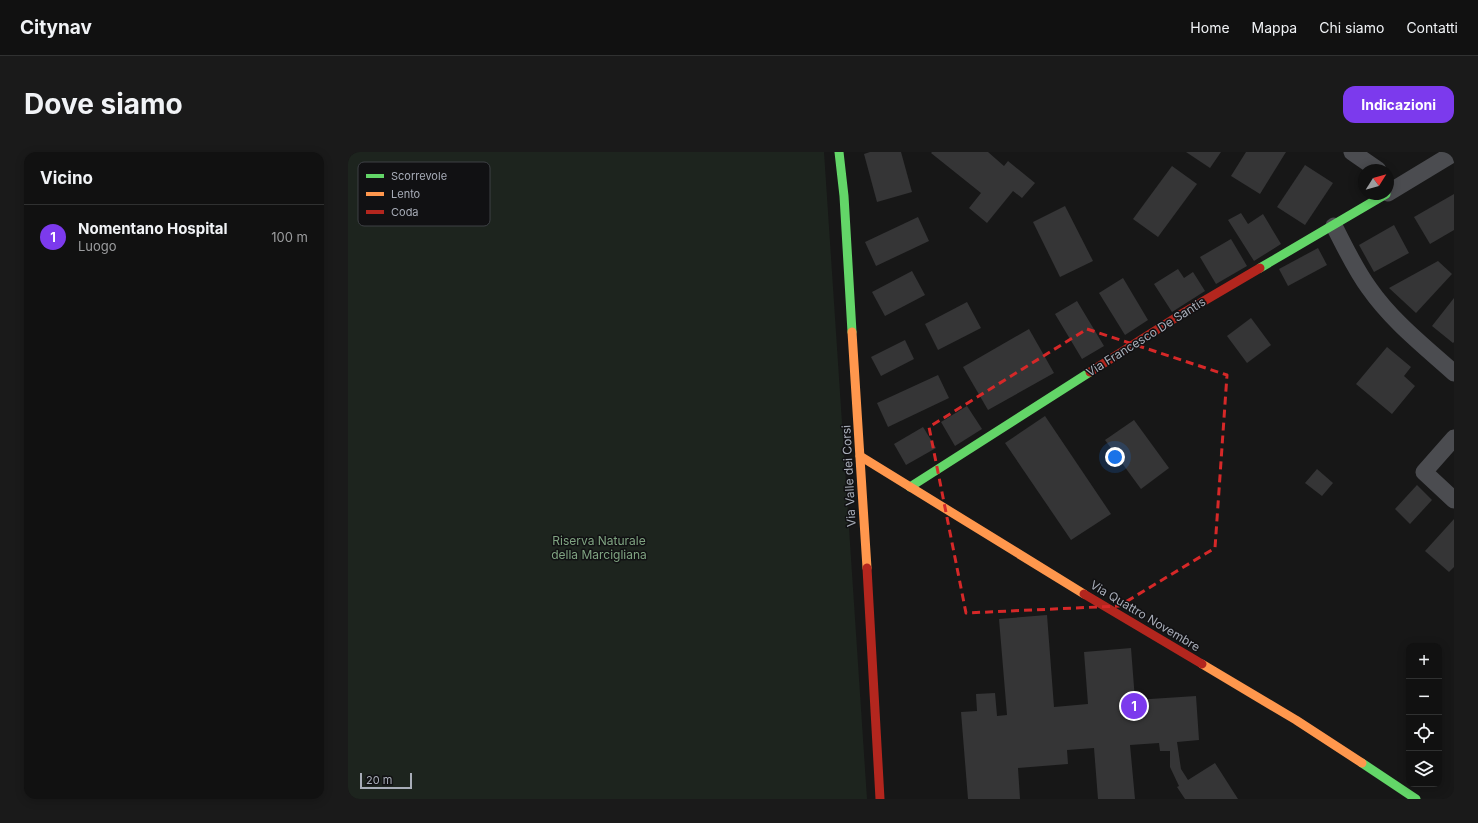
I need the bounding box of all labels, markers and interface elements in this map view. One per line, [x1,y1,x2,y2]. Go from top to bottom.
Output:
text: Citynav [20,16,92,39]
text: Home [1190,19,1230,36]
text: Mappa [1252,19,1297,36]
text: Chi siamo [1319,19,1384,36]
text: Contatti [1406,19,1458,36]
button: Indicazioni [1343,86,1454,123]
text: Dove siamo [24,87,183,121]
legend [358,162,490,226]
north arrow [1358,164,1394,200]
text: Vicino [40,168,93,188]
text: Scorrevole [391,169,447,183]
text: Lento [391,187,421,201]
text: Coda [391,205,419,219]
text: Nomentano Hospital [78,219,228,238]
text: 1 [50,229,56,245]
text: 100 m [271,229,308,245]
text: Luogo [78,238,117,254]
street label: Via Francesco De Santis [1083,294,1208,379]
street label: Via Valle dei Corsi [838,424,859,527]
your location [1105,447,1125,467]
park label: Riserva Naturale della Marcigliana [551,533,647,562]
street label: Via Quattro Novembre [1088,577,1203,654]
map controls [1406,643,1442,787]
button: + [1406,643,1442,679]
button: − [1406,679,1442,715]
pin: 1 [1121,691,1147,721]
button: locate [1406,715,1442,751]
button: layers [1406,751,1442,787]
scale bar [360,771,412,790]
text: 20 m [366,773,392,787]

